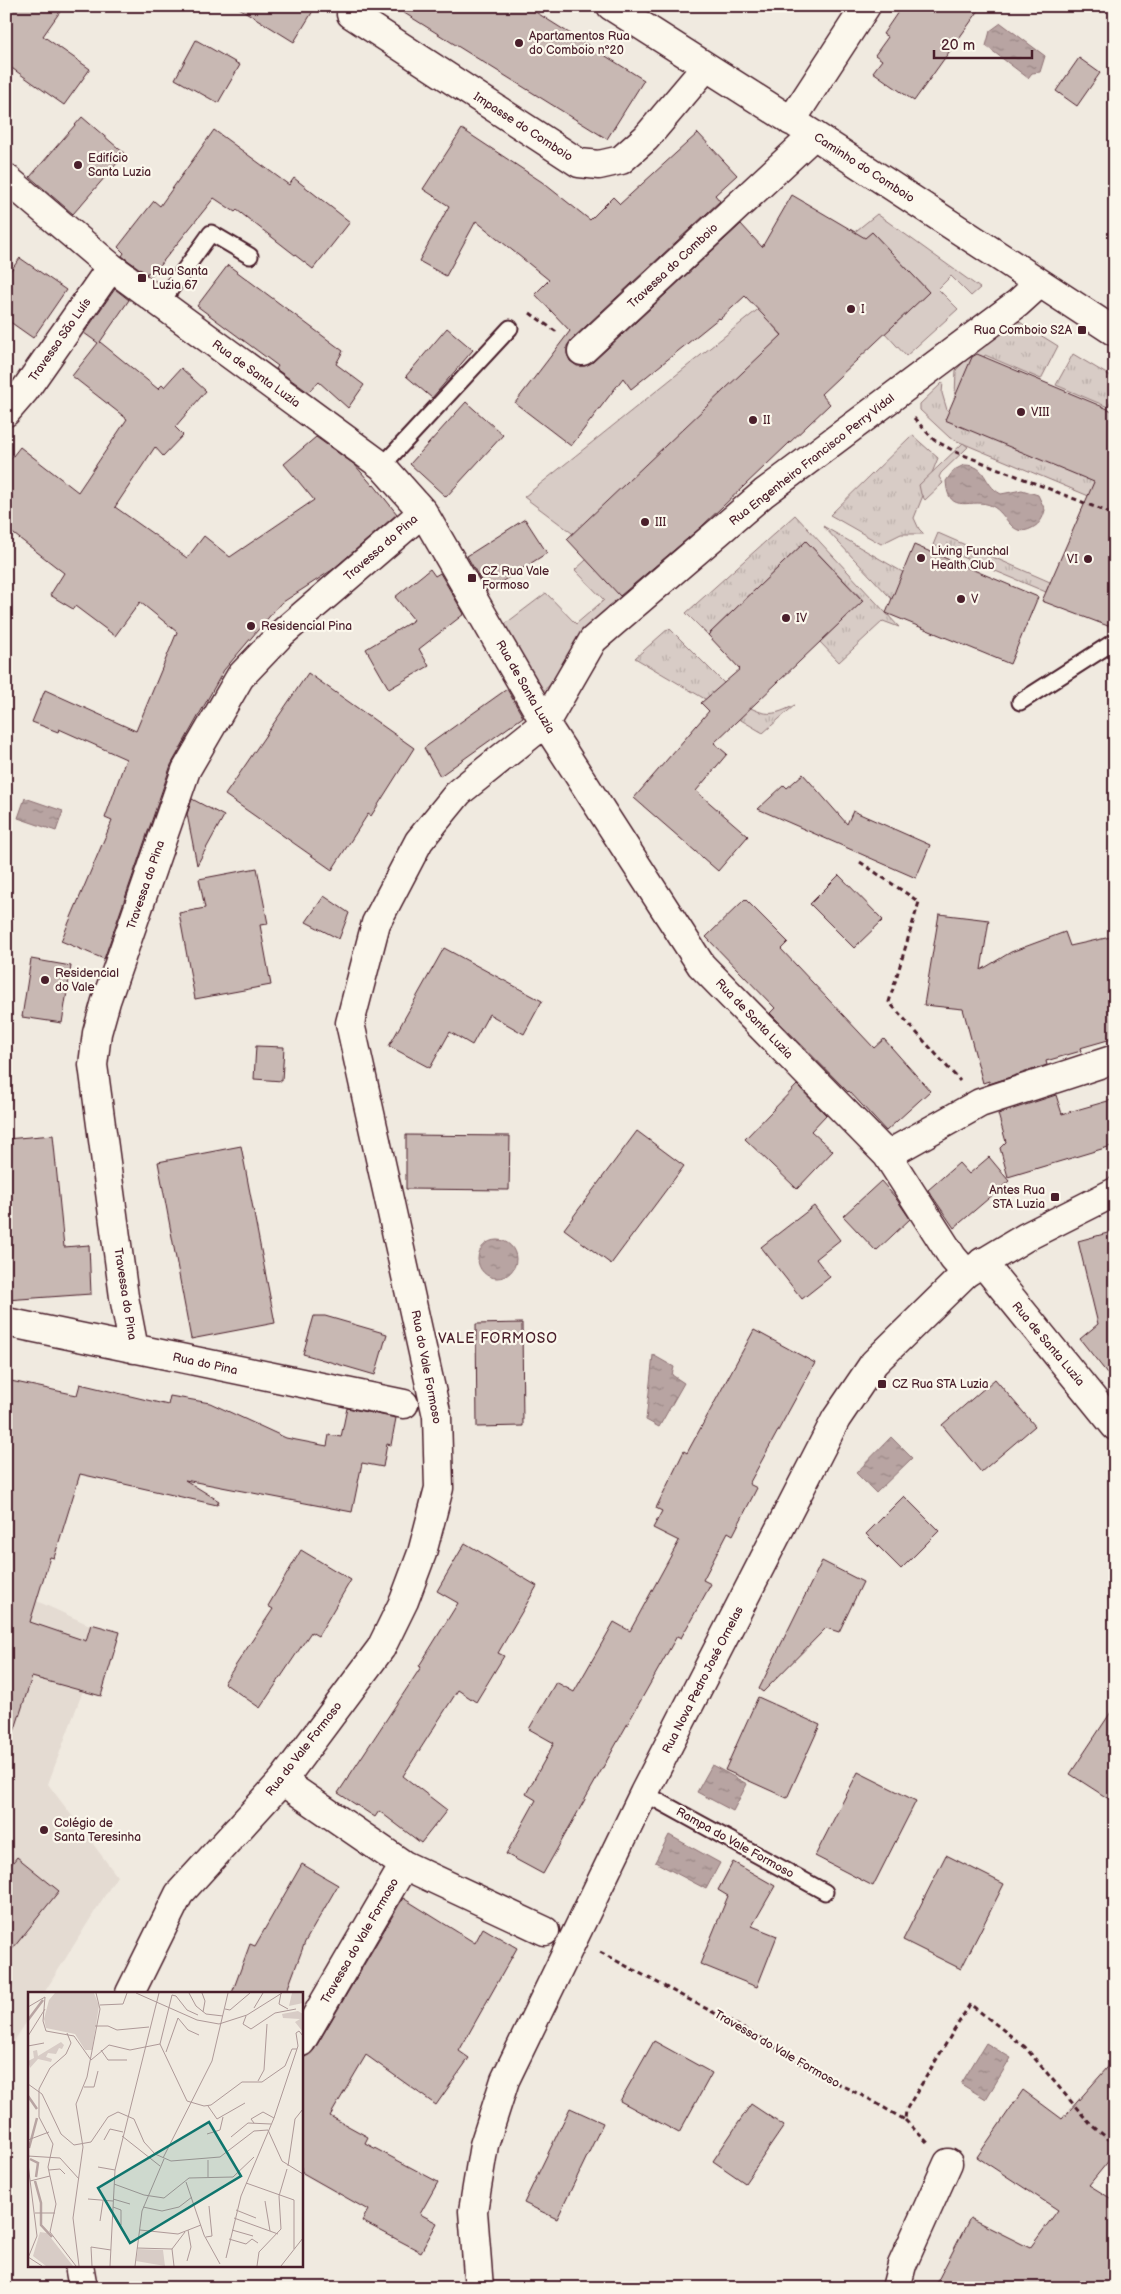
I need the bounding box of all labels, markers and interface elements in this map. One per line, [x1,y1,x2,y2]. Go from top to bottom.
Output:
scale bar [934,28,1031,60]
place label: Apartamentos Rua do Comboio nº20 [529,29,630,58]
text: 20 m [941,36,975,55]
marker: Apartamentos Rua do Comboio nº20 [513,37,525,49]
street label: Impasse do Comboio [471,89,576,165]
street label: Caminho do Comboio [811,130,917,206]
place label: Edifício Santa Luzia [88,151,151,180]
marker: Edifício Santa Luzia [72,159,84,171]
street label: Travessa do Comboio [625,220,721,312]
place label: Rua Santa Luzia 67 [152,264,208,293]
marker: Rua Santa Luzia 67 [136,272,148,284]
street label: Travessa São Luís [26,295,94,385]
place label: I [861,302,865,317]
marker: I [845,303,857,315]
place label: Rua Comboio S2A [974,323,1073,338]
marker: Rua Comboio S2A [1076,324,1088,336]
street label: Rua de Santa Luzia [209,337,303,411]
street label: Rua Engenheiro Francisco Perry Vidal [726,391,898,529]
place label: VIII [1031,405,1050,420]
marker: VIII [1015,406,1027,418]
place label: II [763,413,771,428]
marker: II [747,414,759,426]
street label: Travessa do Pina [341,512,421,584]
place label: III [655,515,666,530]
marker: III [639,516,651,528]
place label: Living Funchal Health Club [931,544,1009,573]
marker: Living Funchal Health Club [915,552,927,564]
place label: VI [1067,552,1078,567]
marker: VI [1082,553,1094,565]
place label: CZ Rua Vale Formoso [482,564,549,593]
marker: CZ Rua Vale Formoso [466,572,478,584]
place label: V [971,592,979,607]
marker: V [955,593,967,605]
place label: IV [796,611,808,626]
marker: IV [780,612,792,624]
place label: Residencial Pina [261,619,352,634]
marker: Residencial Pina [245,620,257,632]
street label: Rua de Santa Luzia [492,638,558,737]
street label: Travessa do Pina [124,838,168,931]
place label: Residencial do Vale [55,966,119,995]
marker: Residencial do Vale [39,974,51,986]
street label: Rua de Santa Luzia [712,976,796,1062]
place label: Antes Rua STA Luzia [989,1183,1045,1212]
marker: Antes Rua STA Luzia [1049,1191,1061,1203]
street label: Travessa do Pina [110,1247,140,1341]
street label: Rua de Santa Luzia [1008,1299,1088,1389]
street label: Rua do Vale Formoso [408,1309,444,1425]
district label: VALE FORMOSO [438,1330,558,1347]
street label: Rua do Pina [171,1350,239,1378]
place label: CZ Rua STA Luzia [892,1377,989,1392]
marker: CZ Rua STA Luzia [876,1378,888,1390]
street label: Rua Nova Pedro José Ornelas [659,1604,747,1756]
street label: Rua do Vale Formoso [263,1699,346,1799]
street label: Rampa do Vale Formoso [673,1804,797,1882]
place label: Colégio de Santa Teresinha [54,1816,141,1845]
marker: Colégio de Santa Teresinha [38,1824,50,1836]
street label: Travessa do Vale Formoso [318,1875,402,2006]
inset map [28,1992,302,2266]
street label: Travessa do Vale Formoso [712,2007,843,2091]

